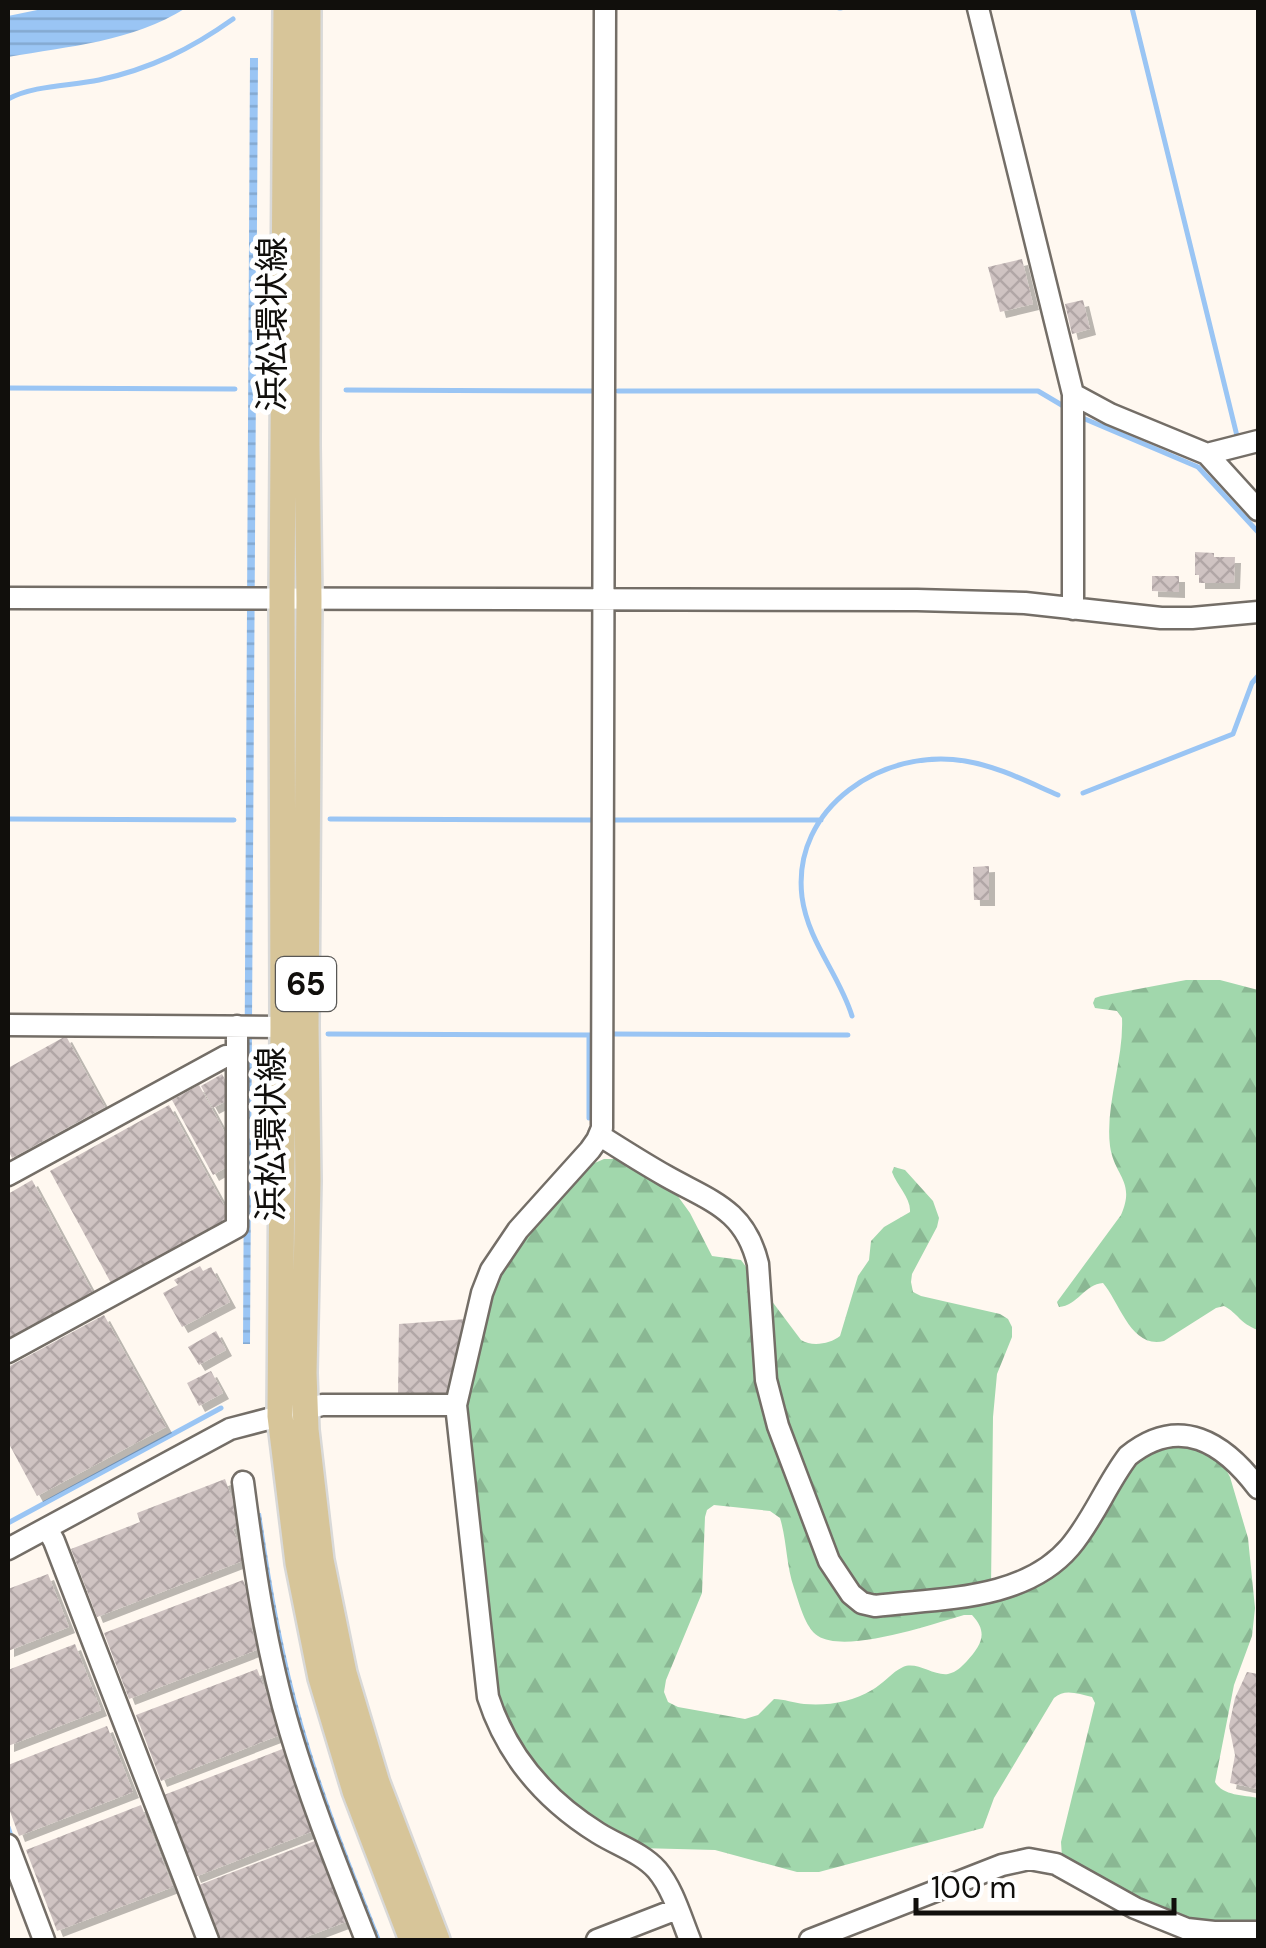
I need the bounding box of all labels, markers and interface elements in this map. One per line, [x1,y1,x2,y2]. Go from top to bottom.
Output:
street label: 浜松環状線 [249,236,295,412]
road number: 65 [276,957,336,1011]
street label: 浜松環状線 [248,1046,294,1222]
scale bar [916,1853,1174,1915]
text: 100 m [931,1868,1016,1907]

